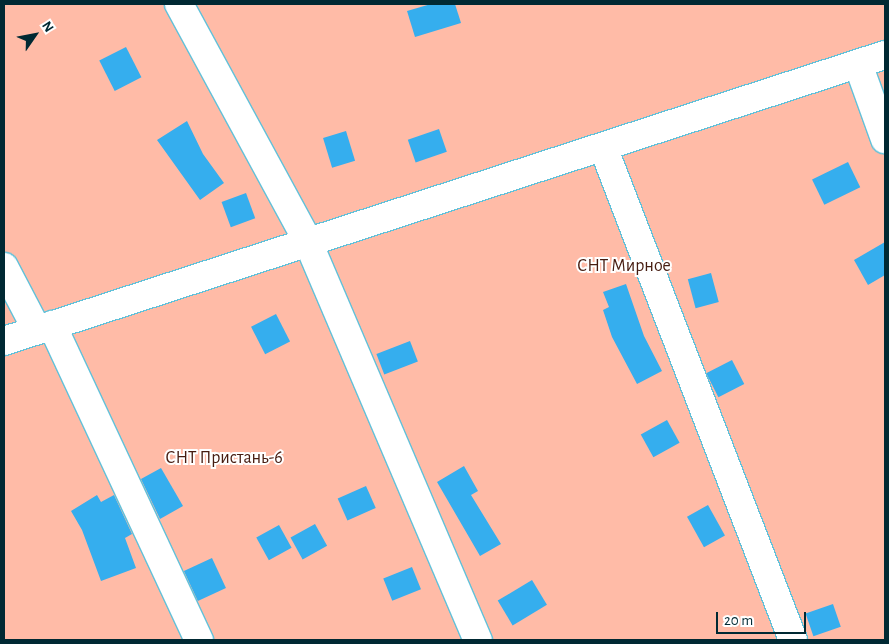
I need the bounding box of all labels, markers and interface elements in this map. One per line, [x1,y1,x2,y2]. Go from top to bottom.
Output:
north arrow [10,10,60,60]
text: N [39,19,56,35]
park label: СНТ Мирное [577,255,671,277]
park label: СНТ Пристань-6 [165,447,283,469]
scale bar [719,602,809,634]
text: 20 m [724,613,753,628]

